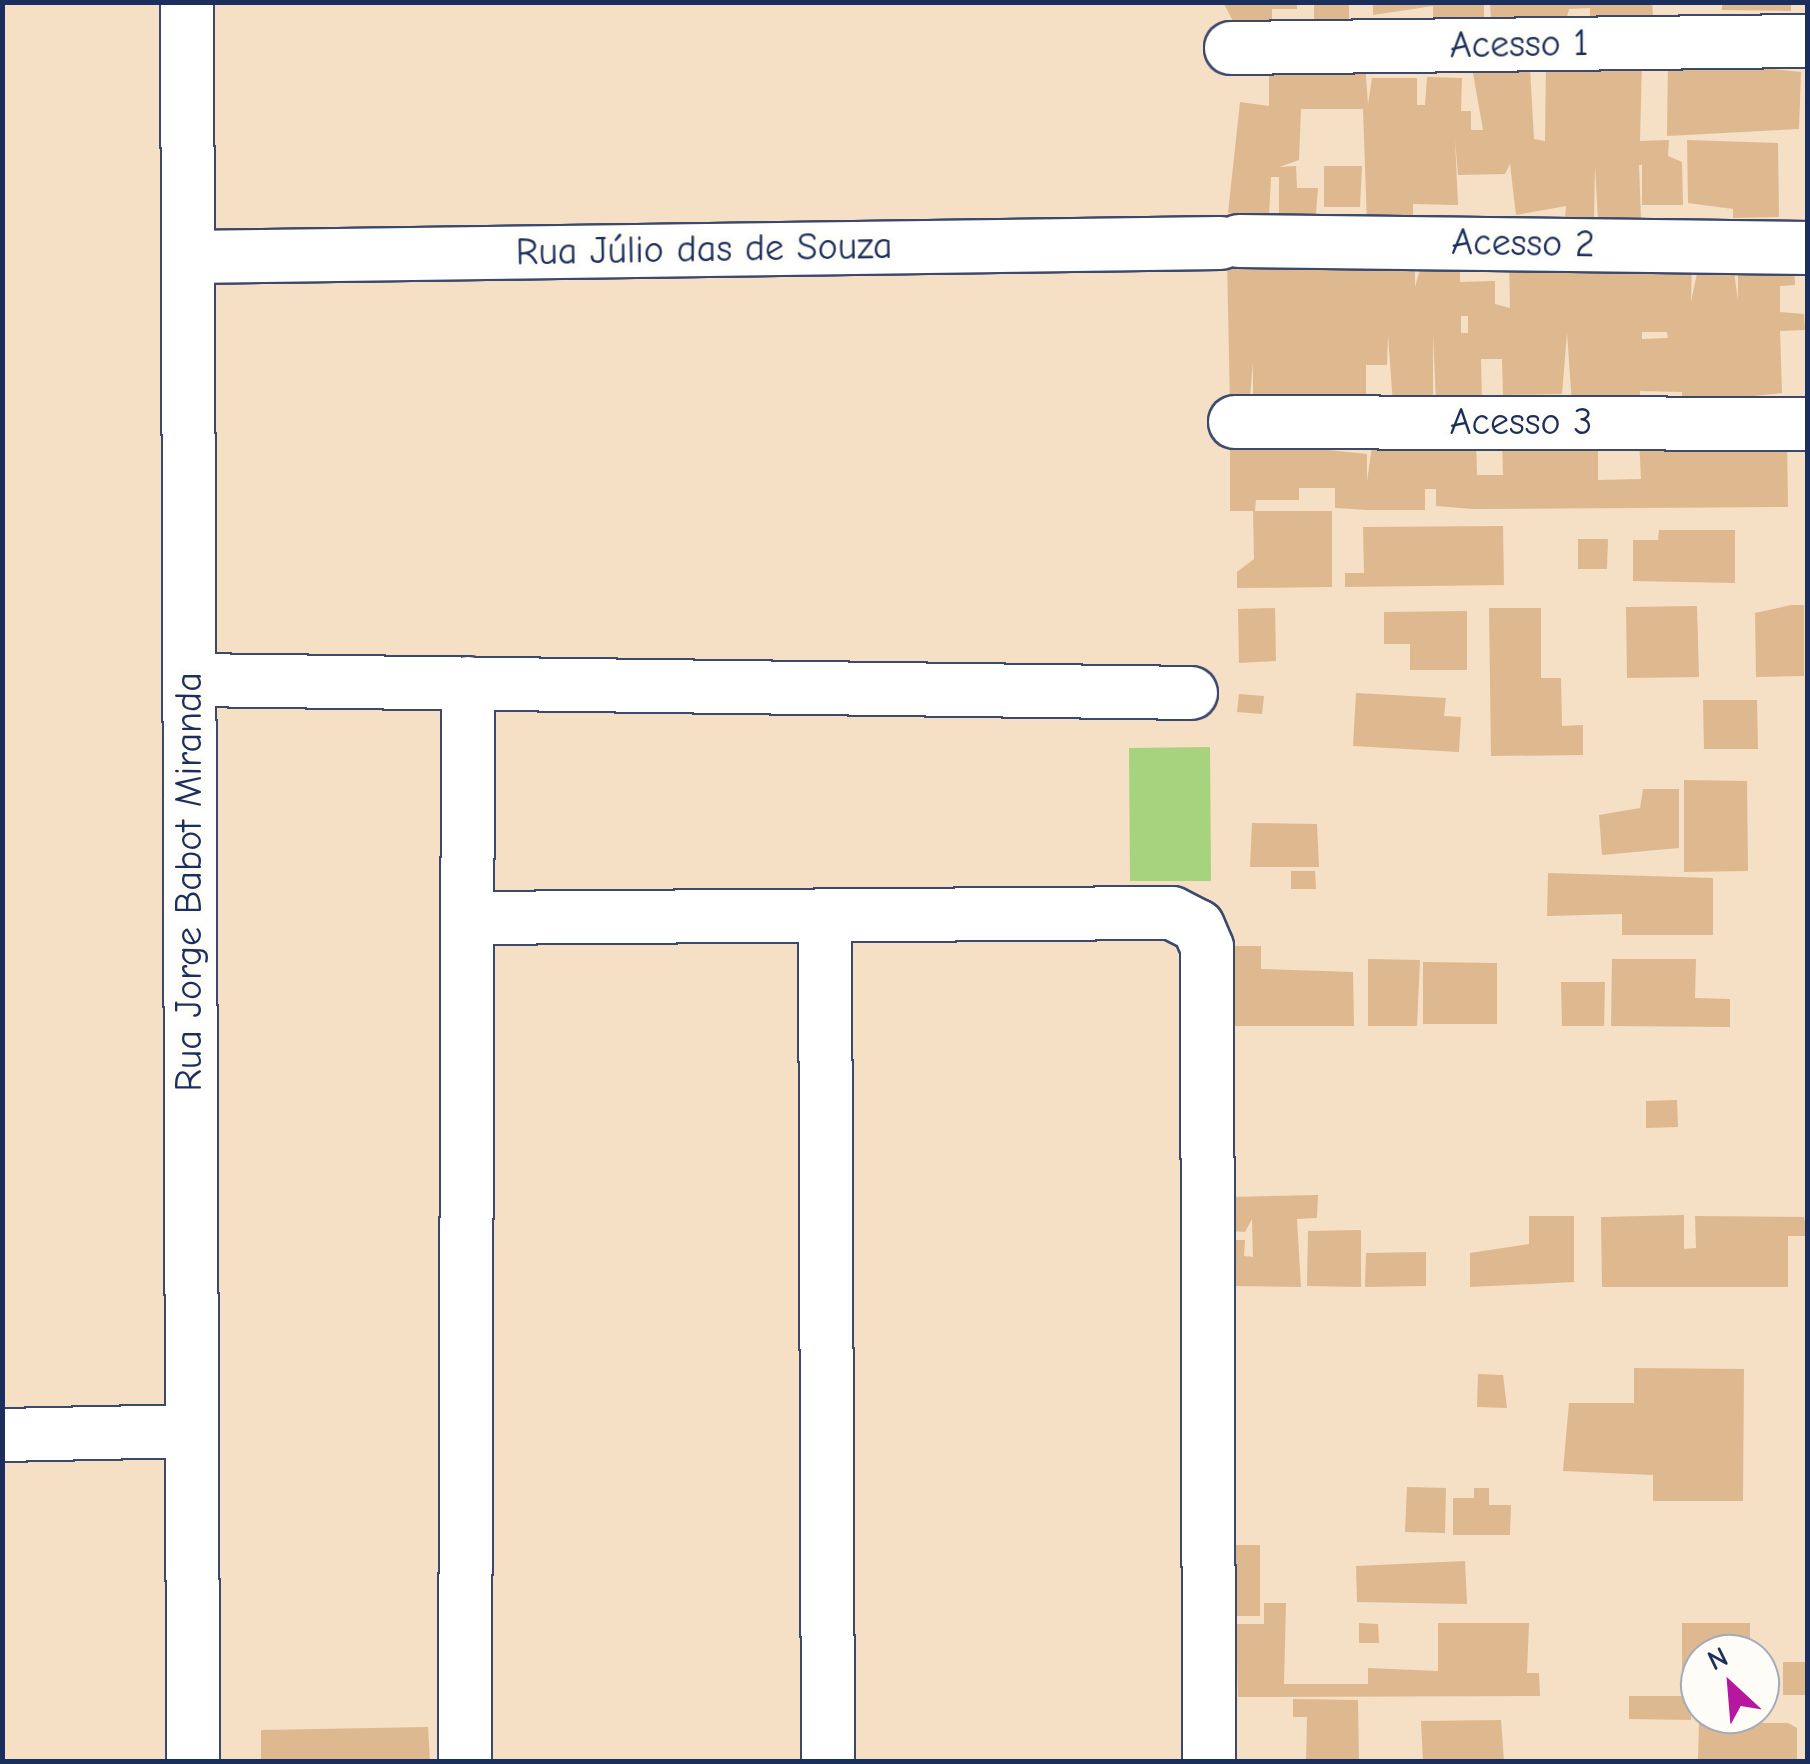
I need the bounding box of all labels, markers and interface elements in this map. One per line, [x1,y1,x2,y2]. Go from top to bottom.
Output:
street label: Acesso 1 [1449,21,1589,69]
street label: Acesso 2 [1451,220,1595,268]
street label: Rua Júlio das de Souza [515,224,893,276]
street label: Acesso 3 [1450,400,1592,446]
street label: Rua Jorge Babot Miranda [167,672,213,1092]
north arrow [1680,1634,1780,1734]
text: N [1702,1640,1733,1677]

